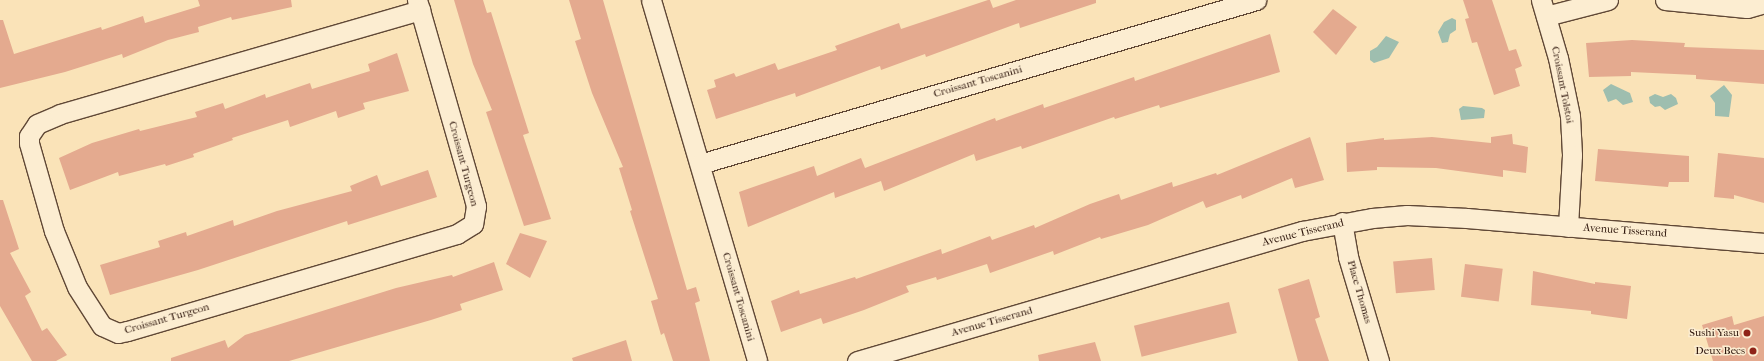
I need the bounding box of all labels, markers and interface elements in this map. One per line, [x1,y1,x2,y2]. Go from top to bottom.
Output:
street label: Croissant Tolstoi [1548,45,1576,125]
street label: Croissant Toscanini [932,63,1024,101]
street label: Croissant Turgeon [445,120,481,208]
street label: Avenue Tisserand [1261,216,1345,250]
street label: Avenue Tisserand [1583,221,1667,241]
street label: Croissant Toscanini [719,251,757,343]
street label: Place Thomas [1344,259,1374,325]
street label: Croissant Turgeon [123,301,211,337]
street label: Avenue Tisserand [950,304,1034,340]
place label: Sushi Yasu [1689,326,1739,340]
marker: Sushi Yasu [1742,328,1752,338]
place label: Deux Becs [1695,344,1745,358]
marker: Deux Becs [1748,346,1758,356]

